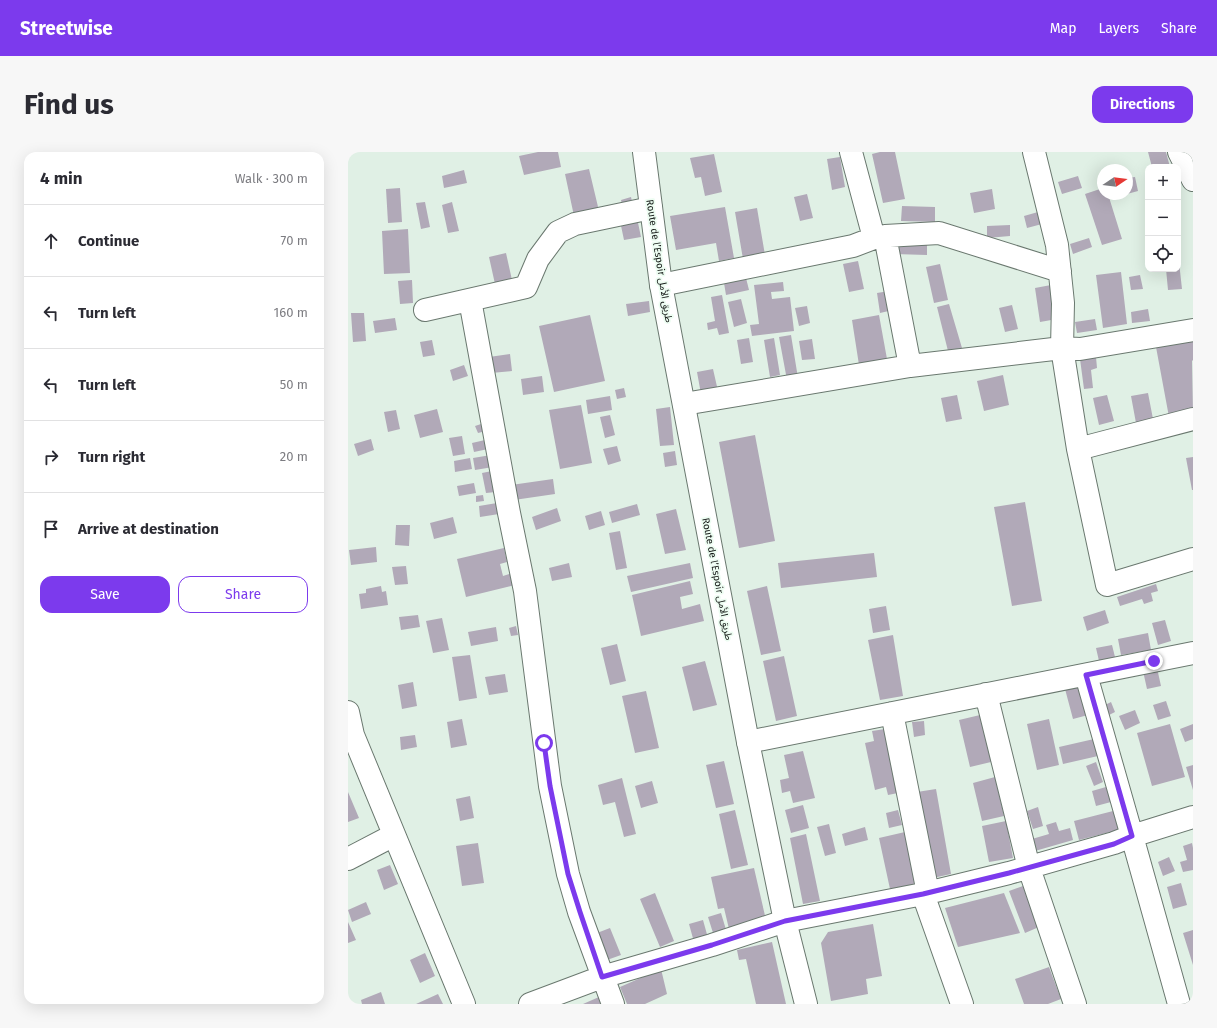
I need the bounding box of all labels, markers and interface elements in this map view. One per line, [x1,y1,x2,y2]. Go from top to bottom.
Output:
text: Streetwise [20,17,113,40]
text: Map [1050,20,1076,37]
text: Layers [1098,20,1139,37]
text: Share [1161,20,1197,37]
button: Directions [1092,86,1193,123]
text: Find us [24,88,114,121]
north arrow [1097,164,1133,200]
map controls [1145,164,1181,272]
button: + [1145,164,1181,200]
text: 4 min [40,168,83,189]
text: Walk · 300 m [235,171,308,186]
street label: Route de l’Espoir طريق الأمل [643,199,675,324]
button: − [1145,200,1181,236]
icon: ahead [40,230,62,252]
text: Continue [78,232,139,250]
text: 70 m [281,233,308,248]
button: locate [1145,236,1181,272]
icon: left [40,302,62,324]
text: Turn left [78,304,136,322]
text: 160 m [274,305,308,320]
icon: left [40,374,62,396]
text: Turn left [78,376,136,394]
text: 50 m [280,377,308,392]
icon: right [40,446,62,468]
text: Turn right [78,448,145,466]
text: 20 m [280,449,308,464]
street label: Route de l’Espoir طريق الأمل [699,517,735,641]
icon: arrive [40,518,62,540]
text: Arrive at destination [78,520,219,538]
button: Save [40,576,170,613]
button: Share [178,576,308,613]
route end [1145,652,1163,670]
route start [535,734,553,752]

